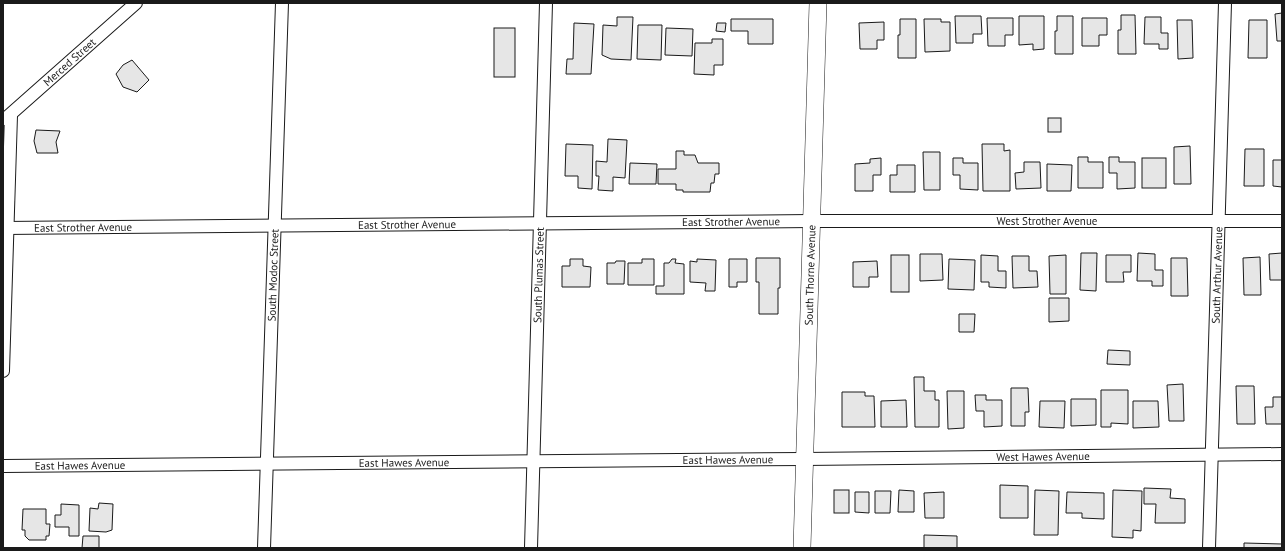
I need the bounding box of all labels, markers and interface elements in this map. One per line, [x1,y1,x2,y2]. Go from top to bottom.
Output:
street label: Merced Street [40,35,99,89]
street label: East Strother Avenue [682,214,780,229]
street label: West Strother Avenue [997,214,1098,228]
street label: East Strother Avenue [358,217,456,232]
street label: East Strother Avenue [34,220,132,235]
street label: South Thorne Avenue [802,224,818,326]
street label: South Arthur Avenue [1209,226,1225,324]
street label: South Plumas Street [530,227,547,323]
street label: South Modoc Street [264,228,282,322]
street label: West Hawes Avenue [996,449,1090,464]
street label: East Hawes Avenue [683,452,774,467]
street label: East Hawes Avenue [359,455,450,470]
street label: East Hawes Avenue [35,458,126,473]

